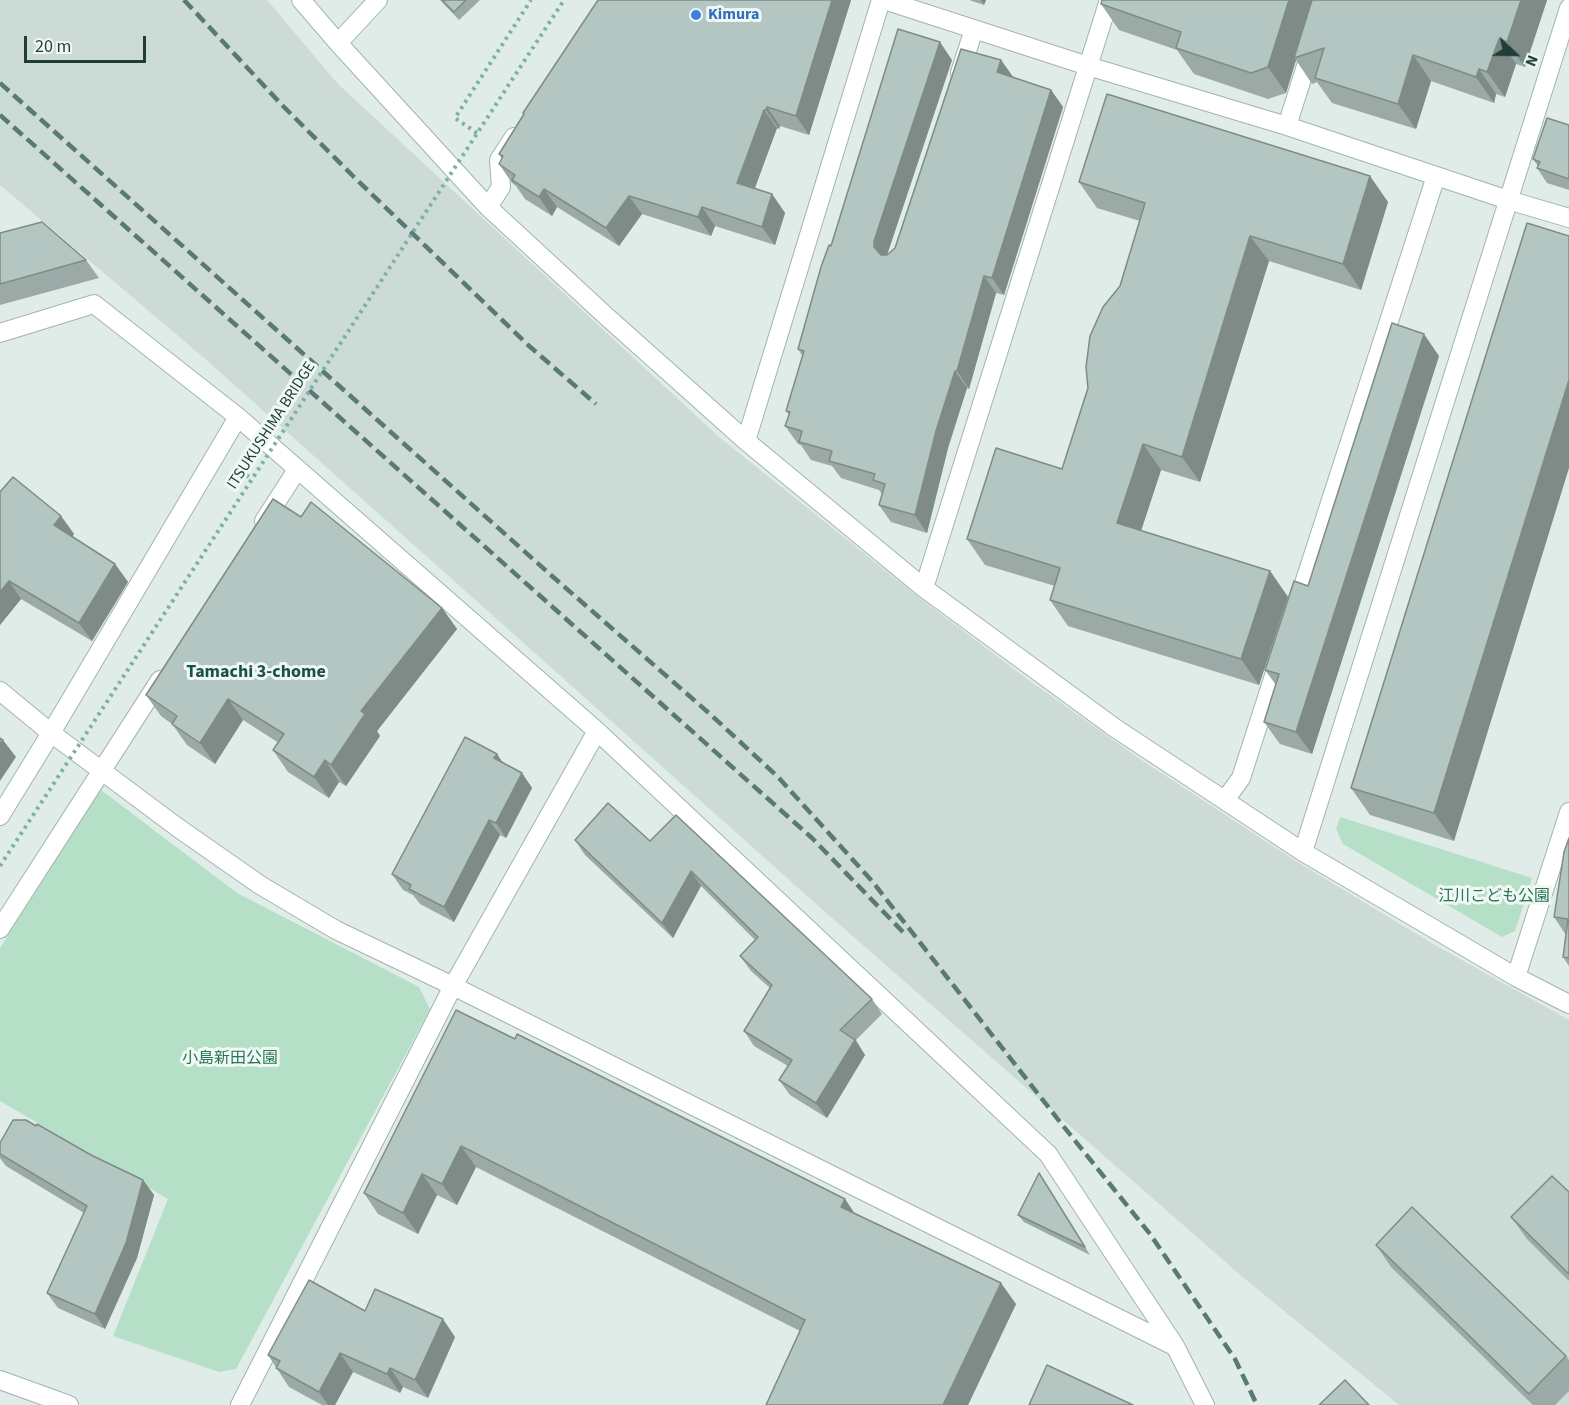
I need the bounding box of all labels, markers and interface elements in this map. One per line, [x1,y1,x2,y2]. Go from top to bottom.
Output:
place label: Kimura [708,5,759,25]
marker: Kimura [689,8,703,22]
scale bar [27,24,148,62]
north arrow [1485,24,1545,84]
text: 20 m [35,34,71,59]
text: N [1520,52,1544,70]
street label: ITSUKUSHIMA BRIDGE [224,359,320,493]
district label: Tamachi 3-chome [186,662,326,684]
park label: 江川こども公園 [1438,887,1550,907]
park label: 小島新田公園 [182,1049,278,1069]

